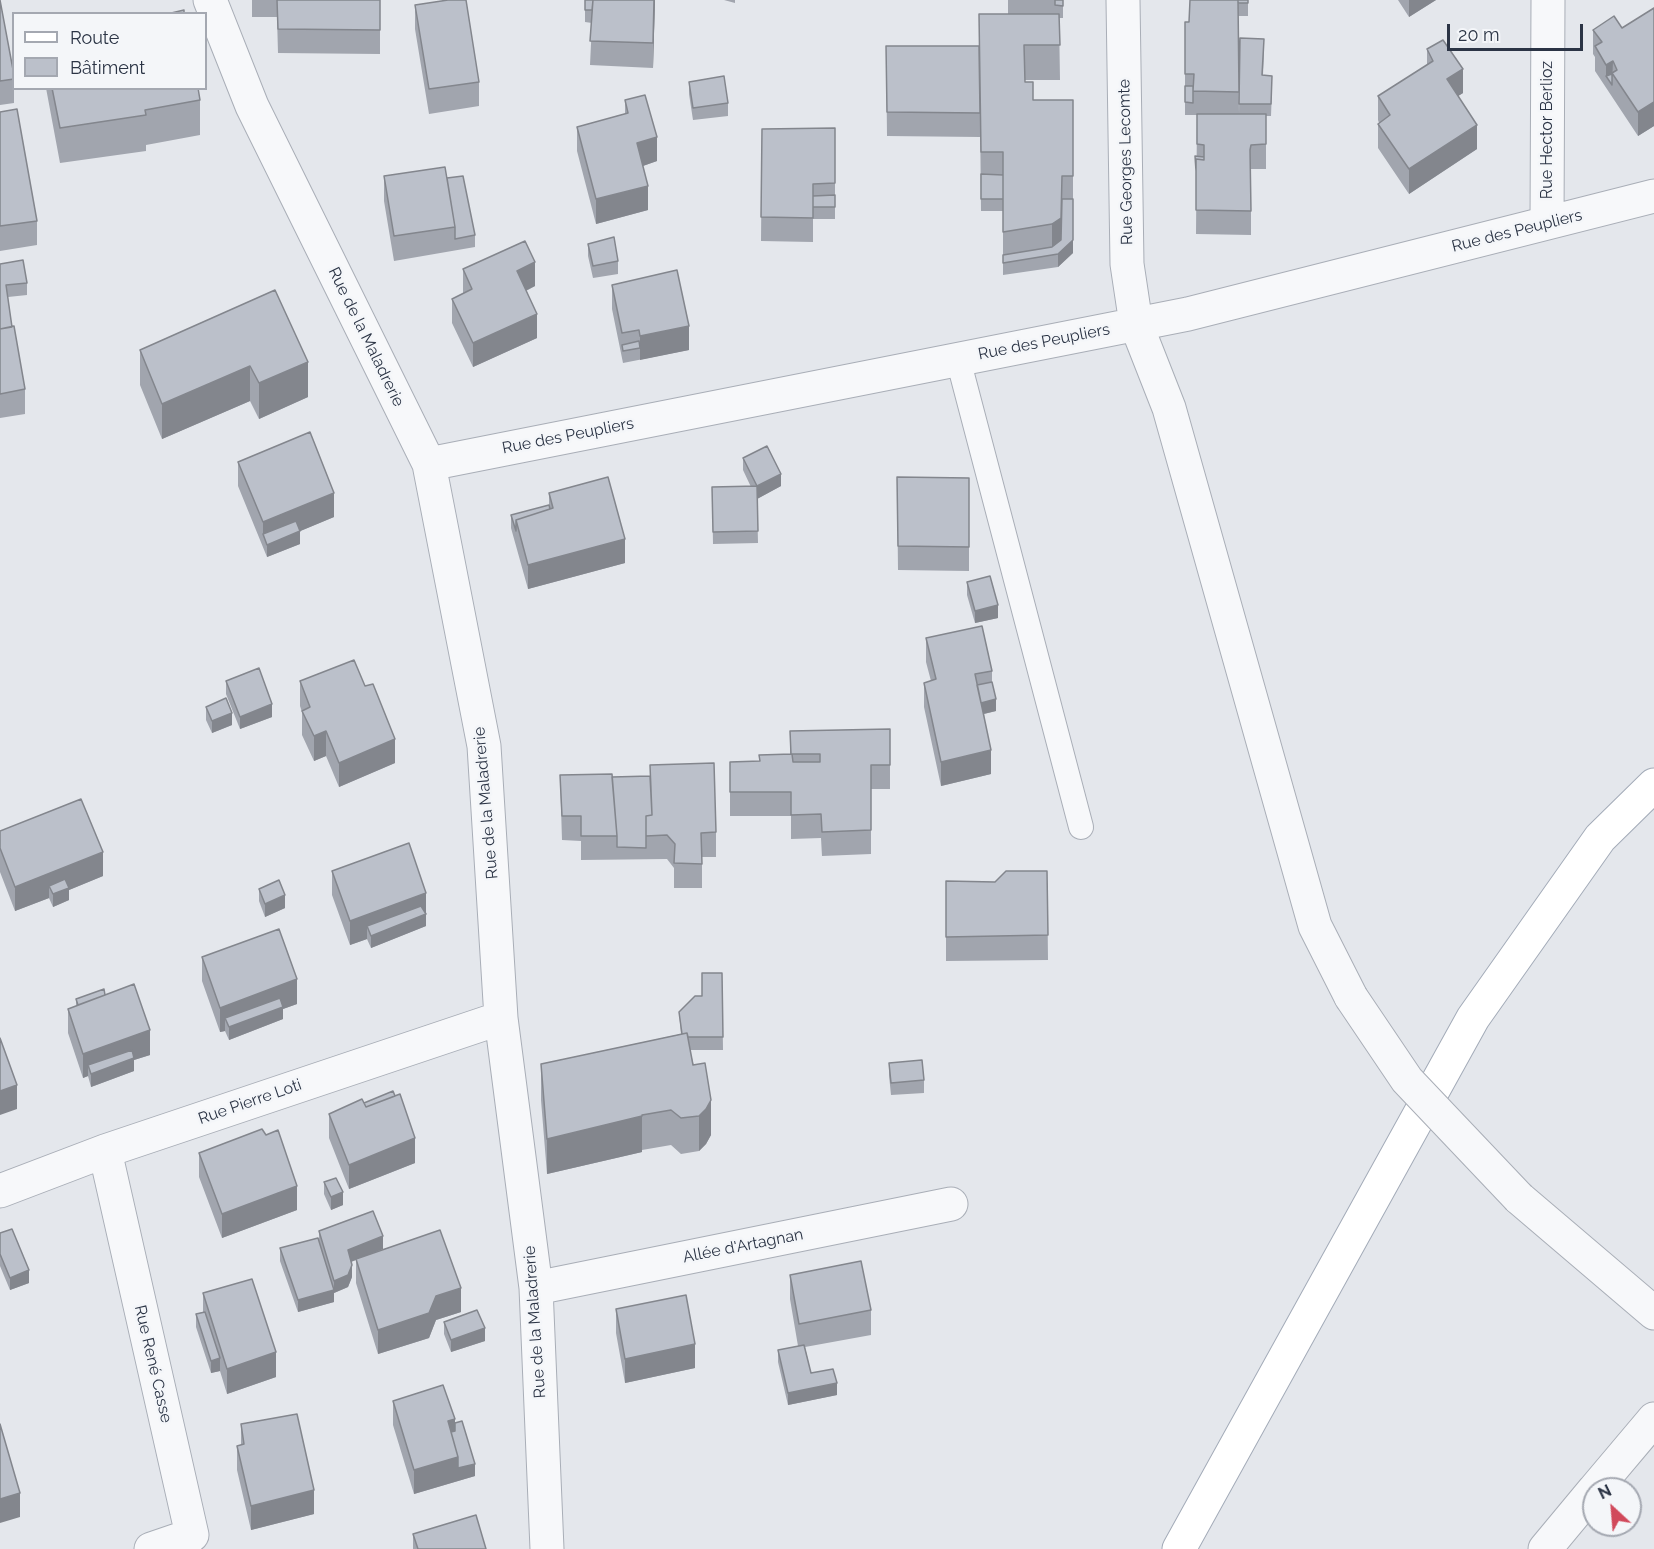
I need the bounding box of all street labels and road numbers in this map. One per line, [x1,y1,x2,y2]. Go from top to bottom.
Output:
street label: Rue Hector Berlioz [1537,61,1557,199]
street label: Rue Georges Lecomte [1115,79,1137,245]
street label: Rue des Peupliers [1450,206,1584,256]
street label: Rue de la Maladrerie [324,264,408,410]
street label: Rue des Peupliers [977,320,1111,364]
street label: Rue des Peupliers [501,414,635,458]
street label: Rue de la Maladrerie [470,726,502,880]
street label: Rue Pierre Loti [196,1075,304,1129]
street label: Allée d'Artagnan [681,1225,805,1267]
street label: Rue de la Maladrerie [520,1245,550,1399]
street label: Rue René Casse [130,1303,176,1425]

